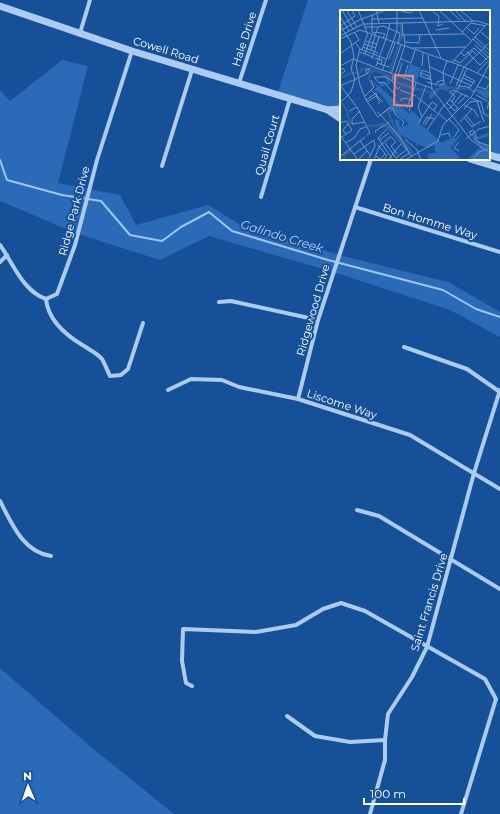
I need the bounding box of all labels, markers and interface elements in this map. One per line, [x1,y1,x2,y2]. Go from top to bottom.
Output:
street label: Hale Drive [229,10,260,68]
inset map [340,10,490,160]
street label: Cowell Road [131,33,201,67]
street label: Quail Court [252,112,283,177]
street label: Ridge Park Drive [55,164,93,257]
street label: Bon Homme Way [381,200,479,242]
water label: Galindo Creek [239,216,326,256]
street label: Ridgewood Drive [293,262,333,358]
street label: Liscome Way [305,386,379,422]
street label: Saint Francis Drive [407,551,451,653]
north arrow [8,766,48,806]
text: N [23,769,32,783]
scale bar [364,780,464,806]
text: 100 m [370,786,406,801]

